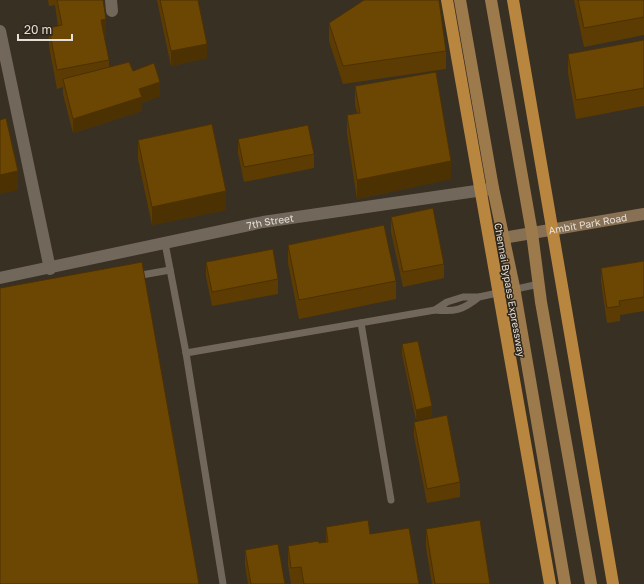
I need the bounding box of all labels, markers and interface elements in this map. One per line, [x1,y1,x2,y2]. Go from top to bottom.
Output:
scale bar [18,16,72,42]
text: 20 m [24,22,52,37]
street label: Ambit Park Road [548,211,628,236]
street label: 7th Street [245,212,294,231]
street label: Chennai Bypass Expressway [492,222,528,358]

